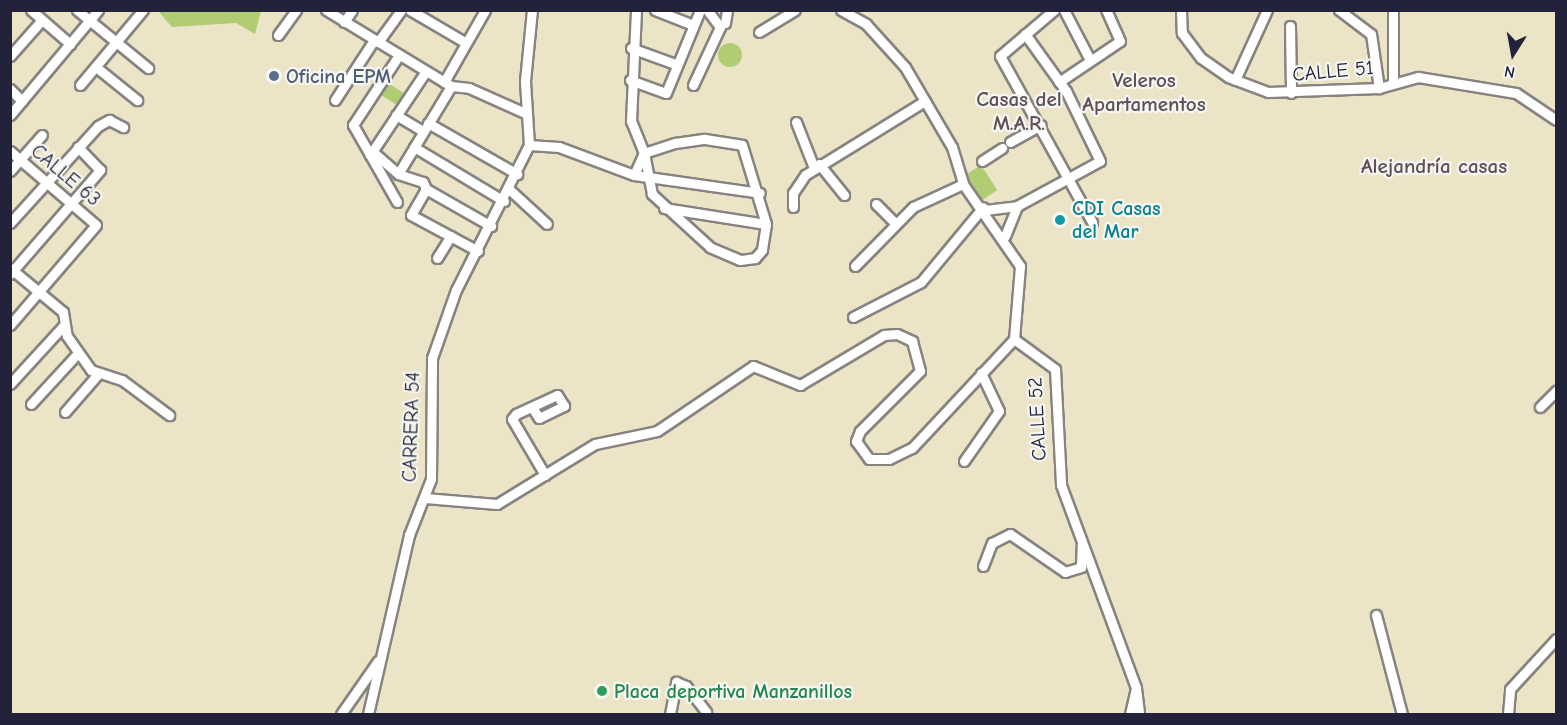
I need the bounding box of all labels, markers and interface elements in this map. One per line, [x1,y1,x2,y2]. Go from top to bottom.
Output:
north arrow [1483,24,1543,84]
street label: CALLE 51 [1291,55,1375,87]
text: N [1503,62,1516,81]
place label: Oficina EPM [286,64,391,88]
district label: Veleros Apartamentos [1082,67,1206,117]
marker: Oficina EPM [267,69,281,83]
district label: Casas del M.A.R. [976,86,1062,136]
street label: CALLE 63 [26,139,106,211]
district label: Alejandría casas [1361,153,1507,179]
place label: CDI Casas del Mar [1072,196,1161,243]
marker: CDI Casas del Mar [1053,213,1067,227]
street label: CARRERA 54 [397,371,425,483]
street label: CALLE 52 [1023,376,1051,462]
place label: Placa deportiva Manzanillos [614,679,852,703]
marker: Placa deportiva Manzanillos [595,684,609,698]

